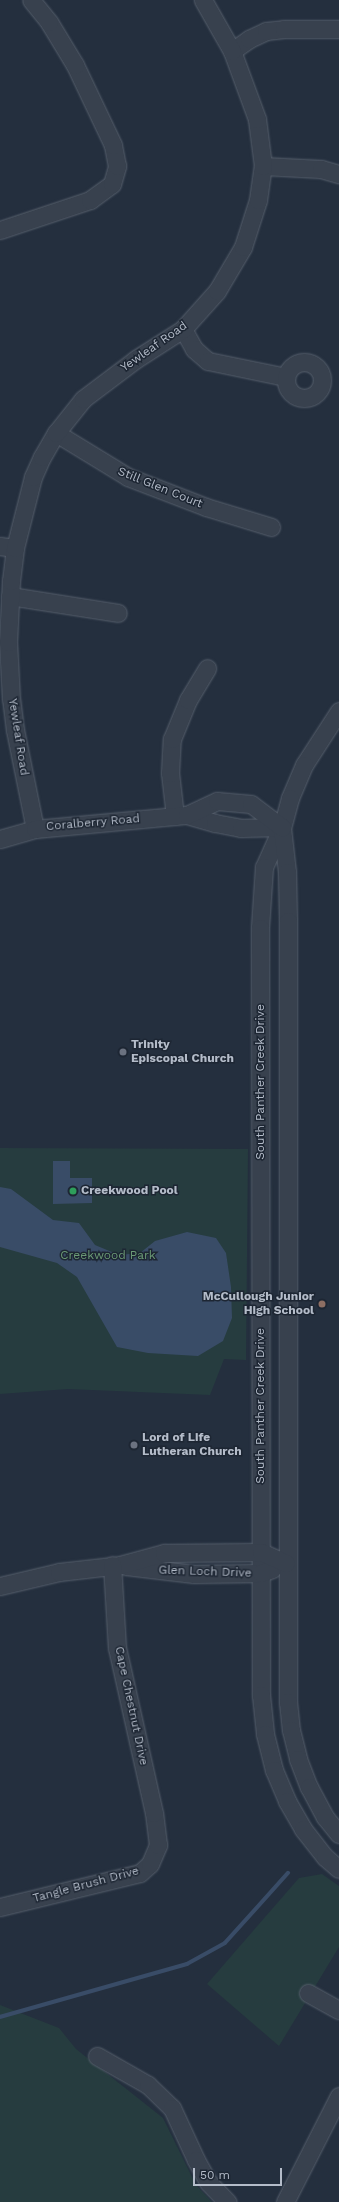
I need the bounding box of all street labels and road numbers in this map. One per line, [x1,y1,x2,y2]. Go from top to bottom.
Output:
street label: Yewleaf Road [118,319,190,375]
street label: Still Glen Court [115,464,205,512]
street label: Yewleaf Road [5,697,31,777]
street label: Coralberry Road [45,812,141,834]
street label: South Panther Creek Drive [254,1004,268,1160]
street label: South Panther Creek Drive [254,1328,268,1484]
street label: Glen Loch Drive [158,1563,252,1581]
street label: Cape Chestnut Drive [111,1645,151,1767]
street label: Tangle Brush Drive [31,1864,141,1906]

